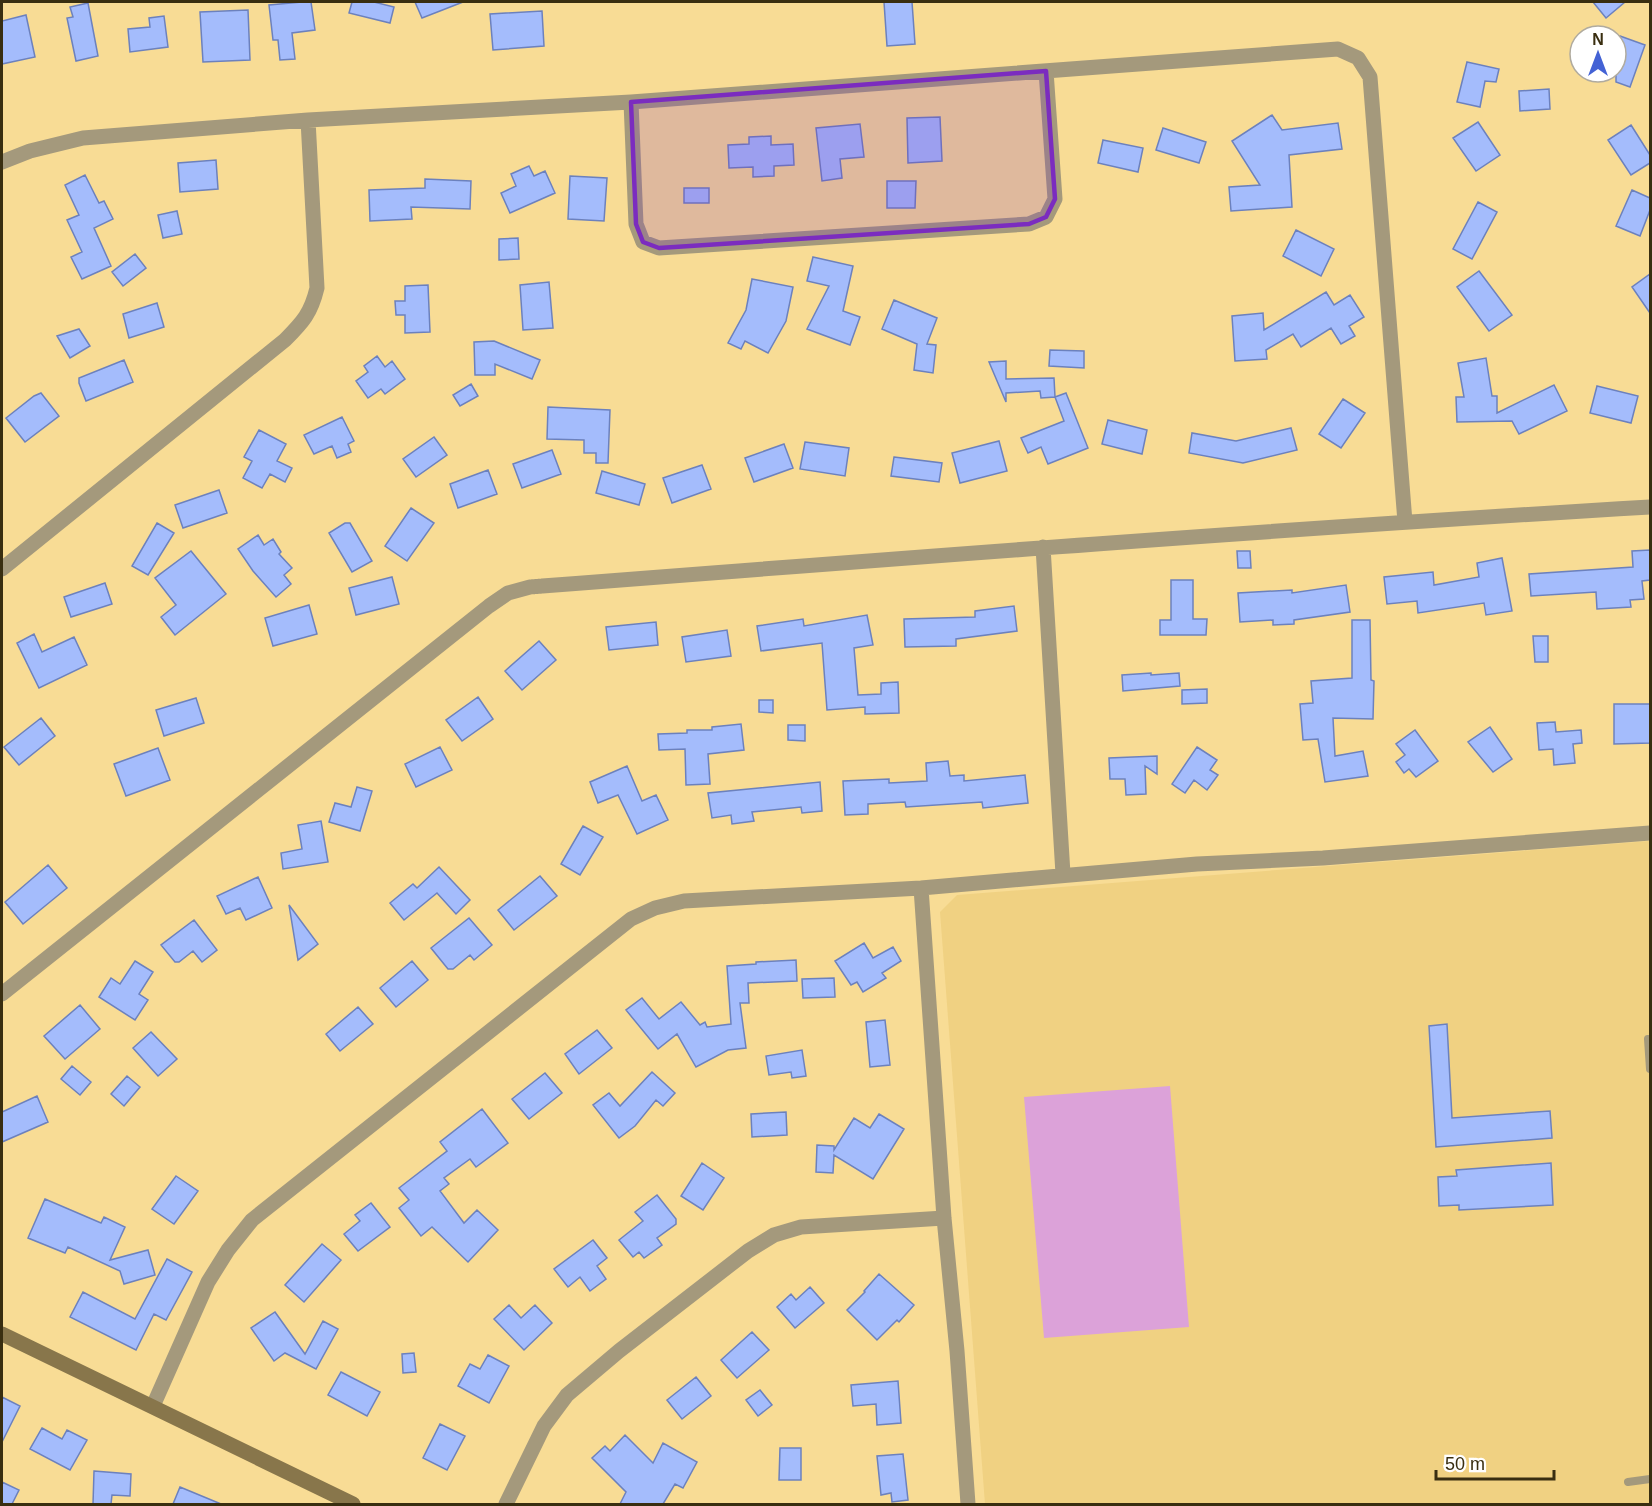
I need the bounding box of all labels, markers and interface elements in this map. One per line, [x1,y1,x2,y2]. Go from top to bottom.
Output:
north arrow [1568,24,1628,84]
text: N [1592,31,1604,48]
scale bar [1436,1443,1554,1481]
text: 50 m [1445,1454,1485,1474]

